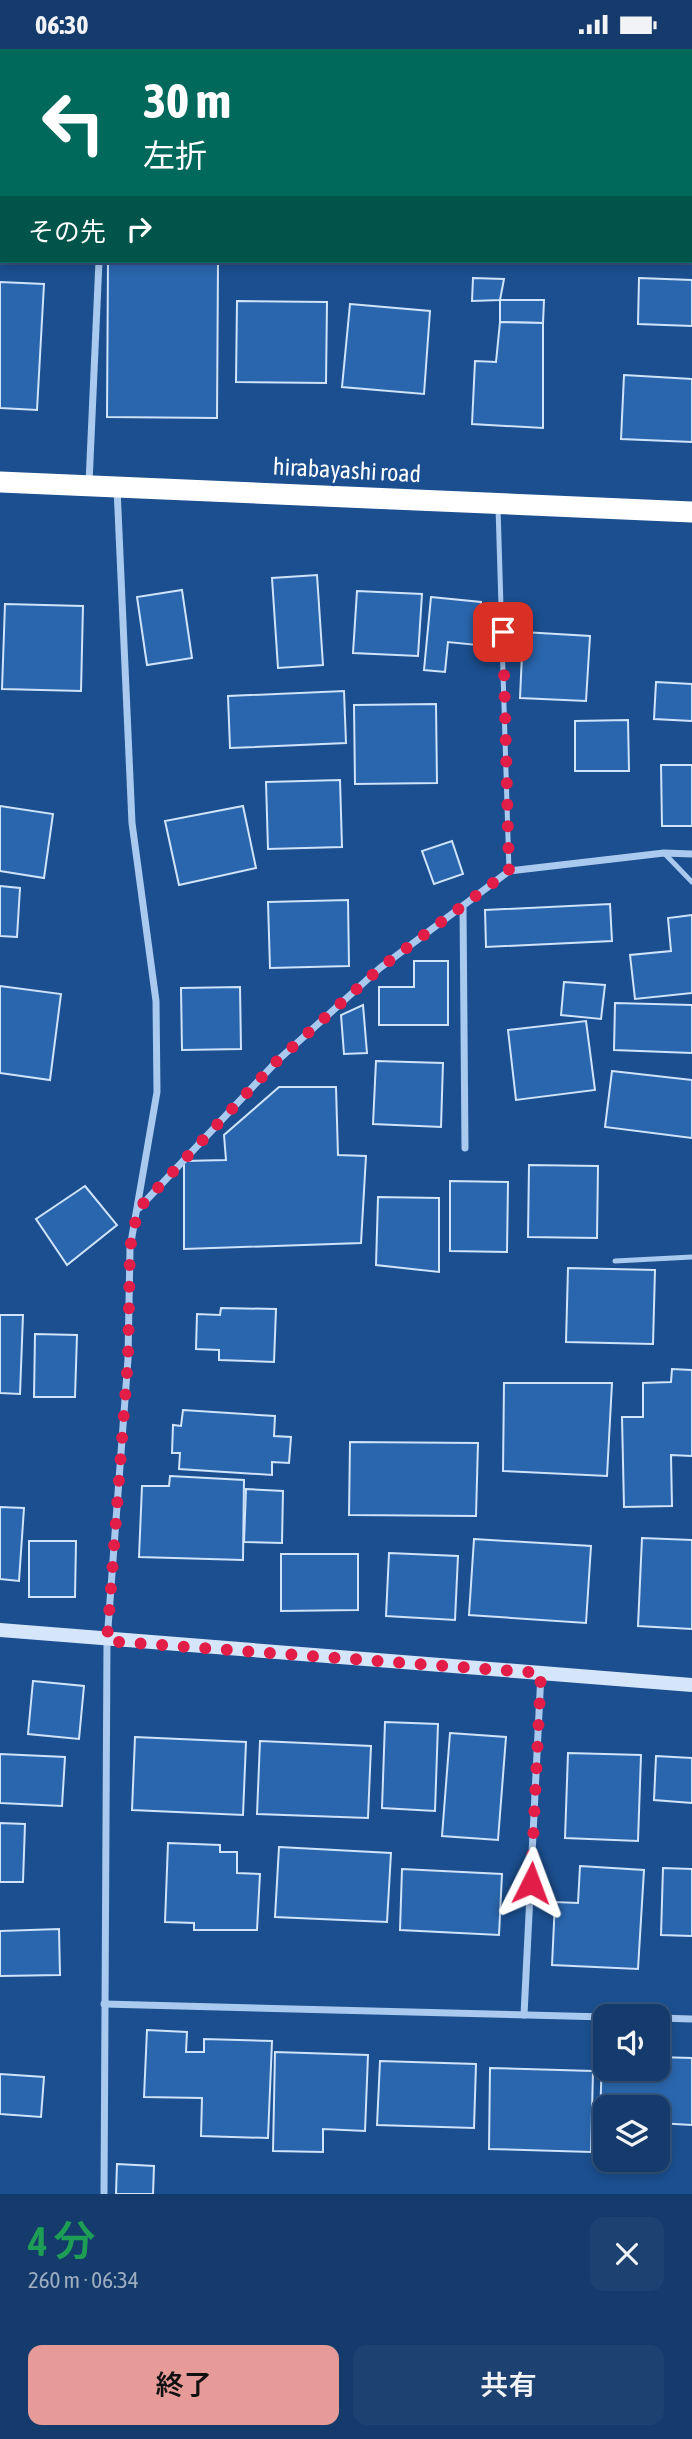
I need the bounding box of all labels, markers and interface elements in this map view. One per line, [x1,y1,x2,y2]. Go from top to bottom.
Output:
text: 06:30 [35,10,89,40]
text: 30 m [143,72,231,128]
icon: left [28,77,119,168]
text: 左折 [143,137,207,174]
icon: right [120,210,158,248]
text: その先 [28,217,106,247]
street label: hirabayashi road [272,453,422,487]
pin [473,602,533,662]
icon: arrive [484,613,522,651]
position arrow [494,1846,568,1920]
map controls [593,2004,670,2172]
button: sound [593,2004,670,2081]
button: layers [593,2095,670,2172]
text: 4 分 [28,2217,96,2265]
button: close [590,2217,664,2291]
text: 260 m · 06:34 [28,2267,139,2293]
button: 終了 [28,2345,339,2425]
button: 共有 [353,2345,664,2425]

